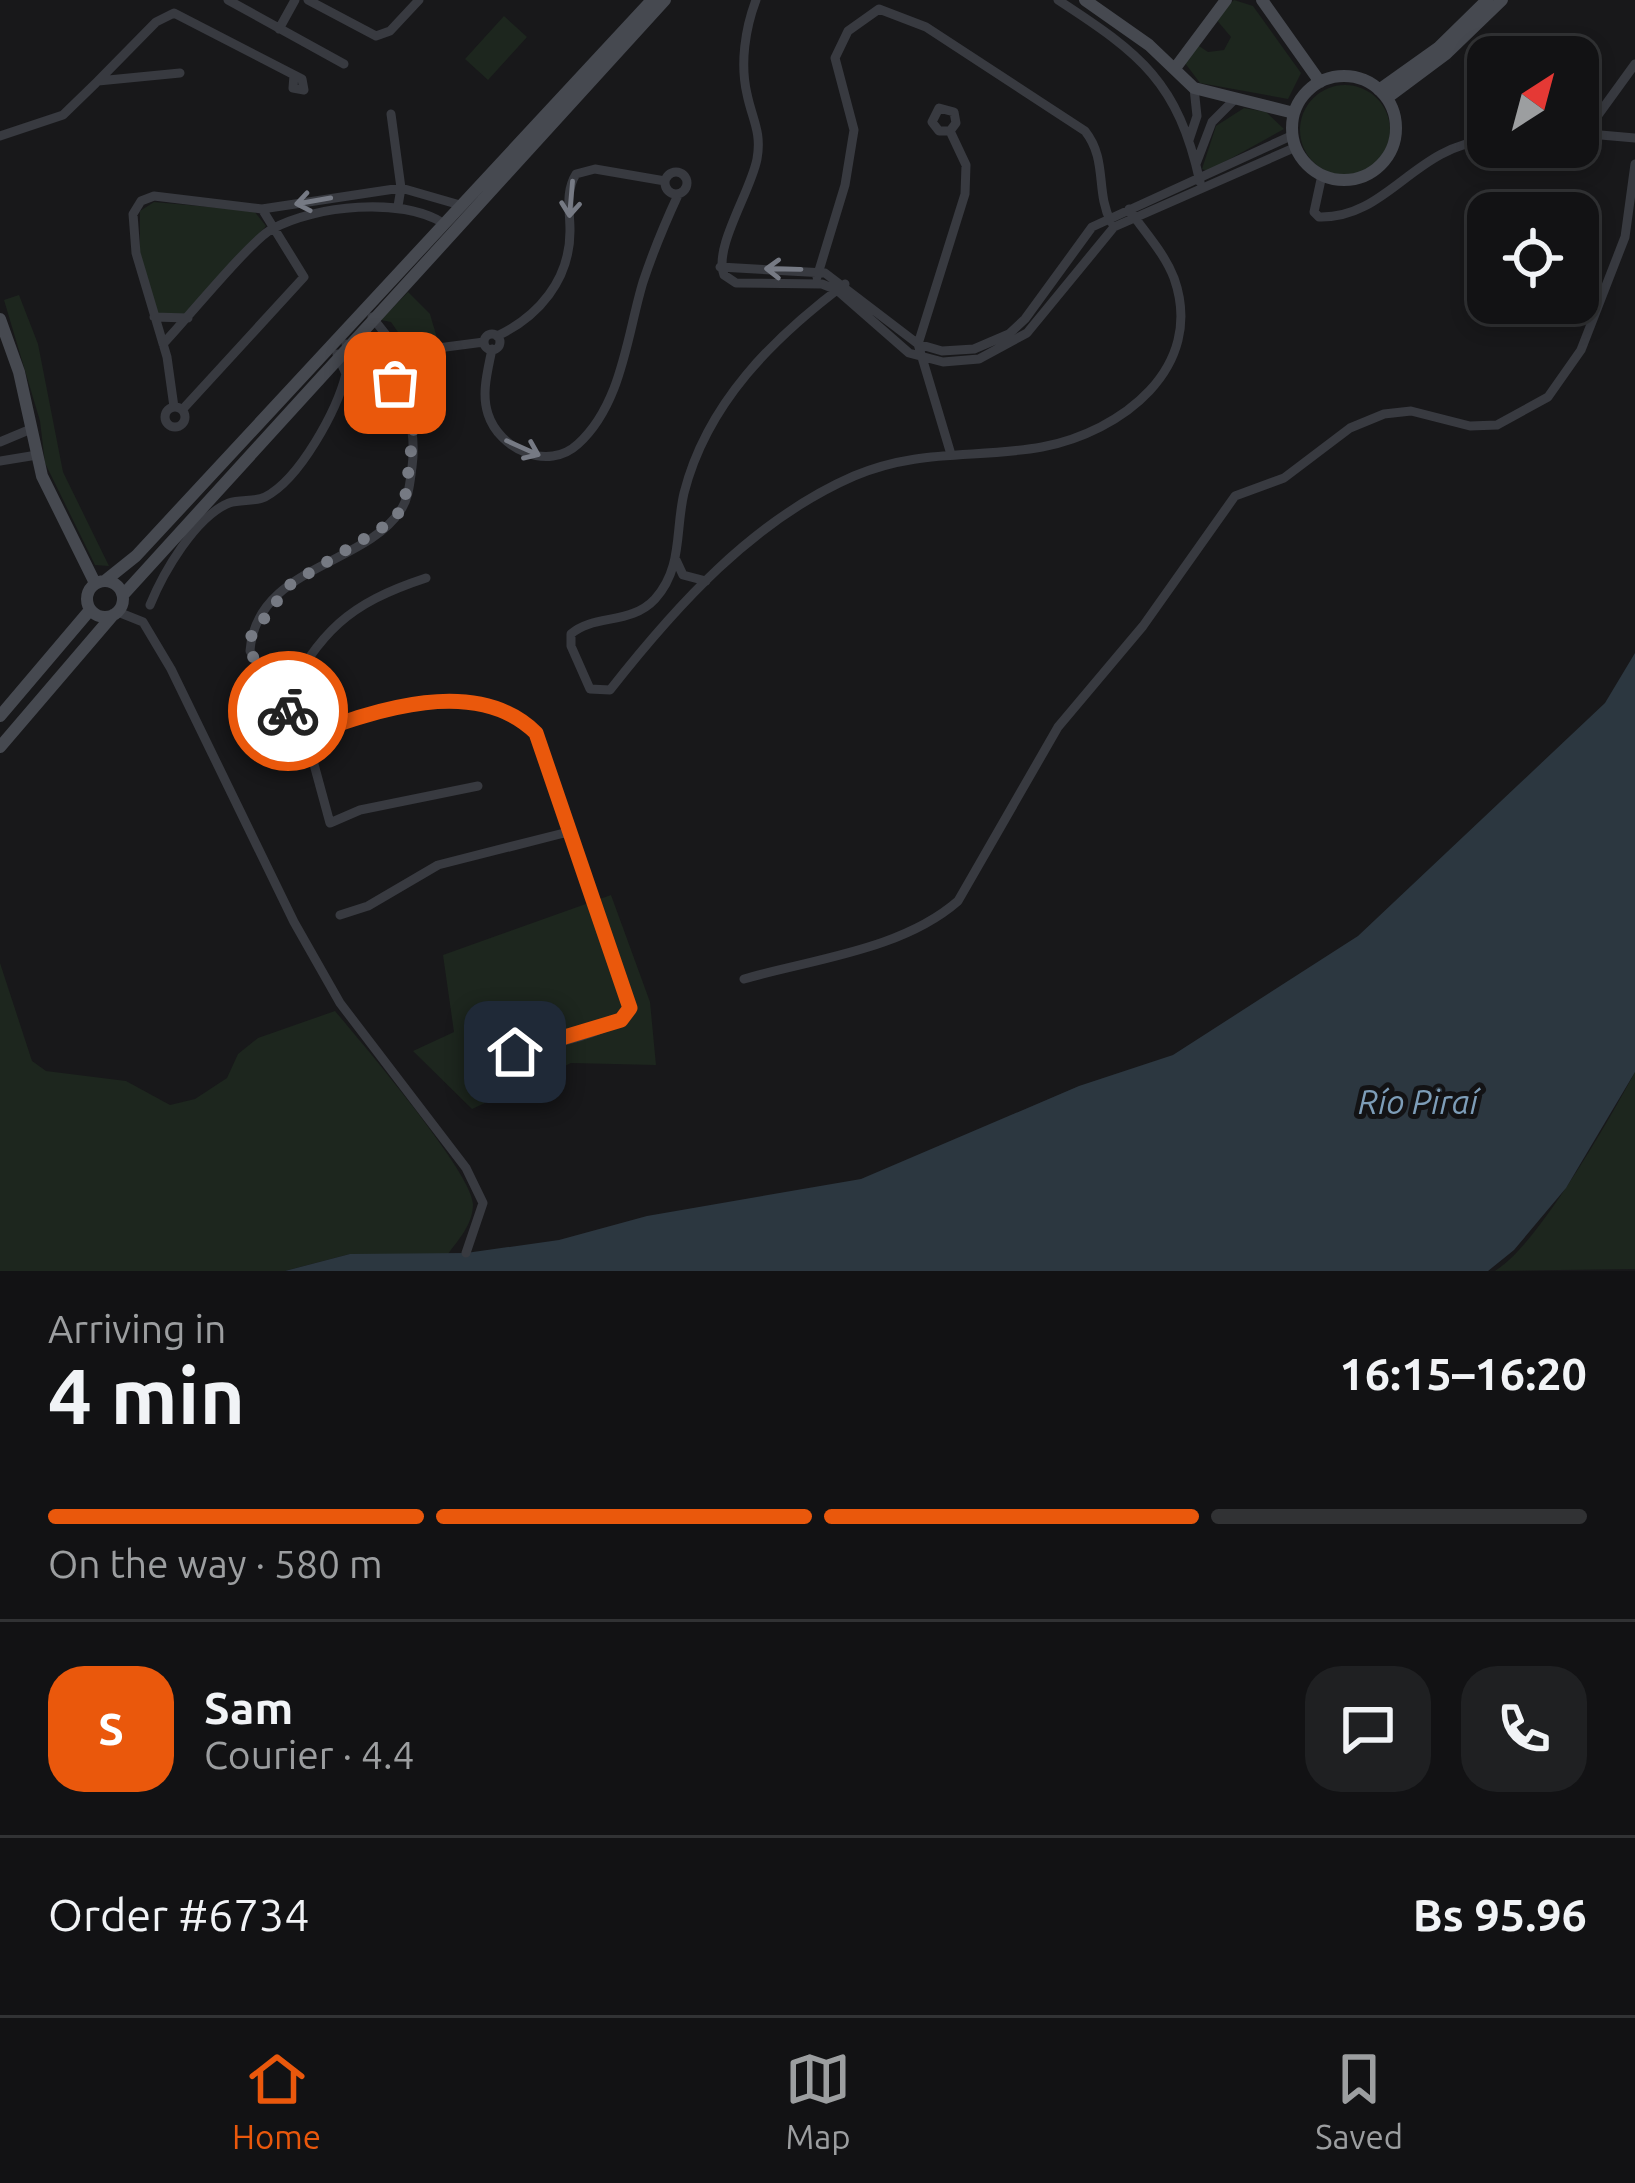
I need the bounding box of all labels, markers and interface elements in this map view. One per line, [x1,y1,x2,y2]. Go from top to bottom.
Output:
north arrow [1467,36,1599,168]
map controls [1467,36,1599,324]
one-way arrow [560,178,583,217]
one-way arrow [295,190,334,213]
button: locate [1467,192,1599,324]
one-way arrow [764,257,803,280]
pin [344,332,446,434]
icon: bag [362,350,428,416]
one-way arrow [504,438,540,460]
courier [228,651,348,771]
icon: bike [255,678,321,744]
pin [464,1001,566,1103]
icon: home [482,1019,548,1085]
water label: Río Piraí [1358,1083,1482,1120]
text: Arriving in [48,1307,226,1350]
text: 16:15–16:20 [1339,1348,1587,1399]
text: 4 min [48,1351,245,1439]
text: On the way · 580 m [48,1542,383,1585]
button: chat [1305,1666,1431,1792]
button: phone [1461,1666,1587,1792]
text: Sam [204,1682,293,1733]
text: S [98,1703,124,1754]
text: Courier · 4.4 [204,1733,415,1776]
text: Order #6734 [48,1889,310,1940]
text: Bs 95.96 [1413,1889,1587,1940]
tab: Home [232,2046,321,2155]
tab: Map [785,2046,851,2155]
tab: Saved [1315,2046,1403,2155]

